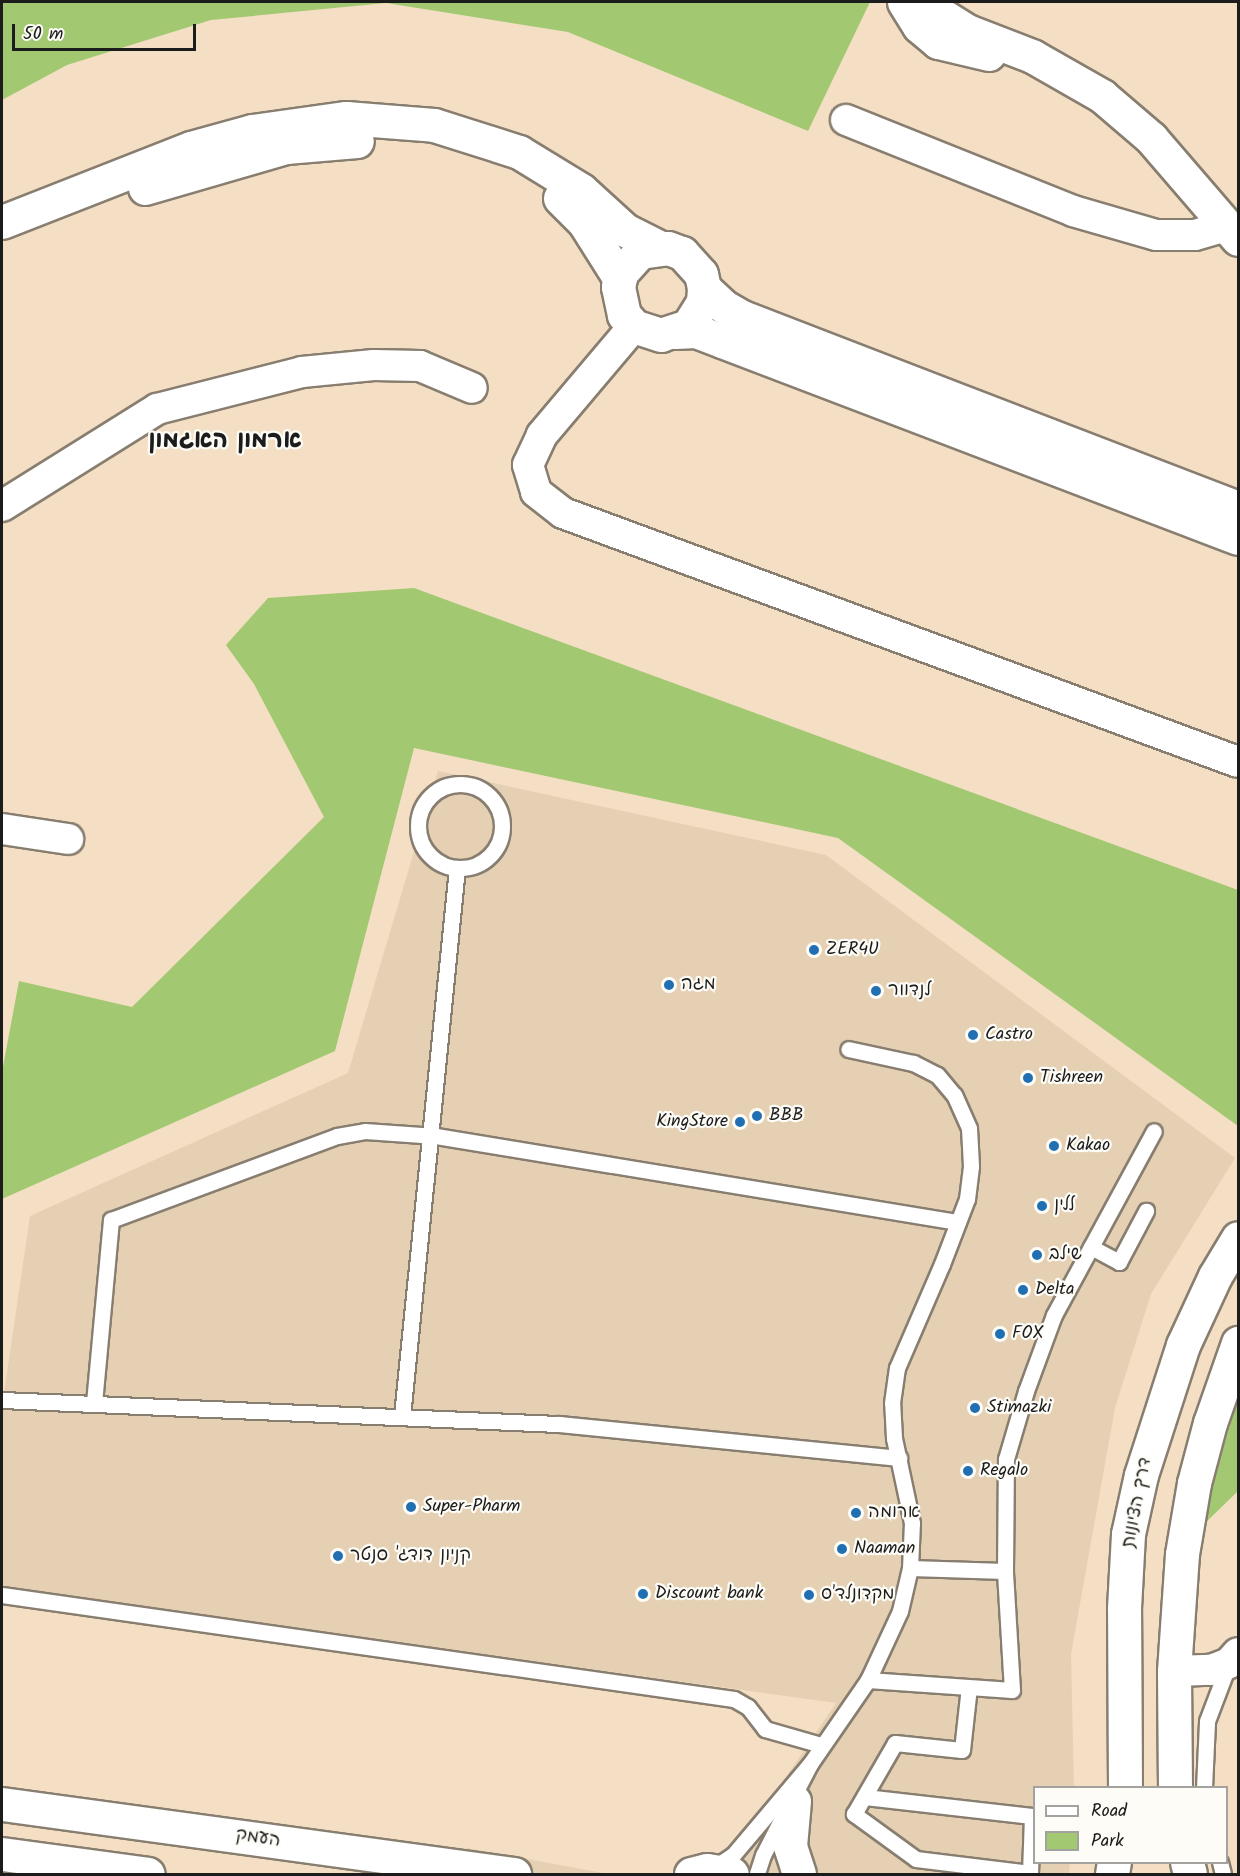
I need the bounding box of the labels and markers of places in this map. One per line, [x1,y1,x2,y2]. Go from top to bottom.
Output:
place label: ZER4U [826,939,879,961]
marker: ZER4U [807,943,821,957]
place label: מגה [681,974,716,996]
marker: מגה [662,978,676,992]
place label: לנדוור [888,980,931,1002]
marker: לנדוור [869,984,883,998]
place label: Castro [985,1024,1033,1046]
marker: Castro [966,1028,980,1042]
place label: Tishreen [1040,1067,1103,1089]
marker: Tishreen [1021,1071,1035,1085]
place label: BBB [769,1105,803,1127]
marker: BBB [750,1109,764,1123]
place label: KingStore [656,1111,728,1133]
marker: KingStore [733,1115,747,1129]
place label: Kakao [1066,1135,1110,1157]
marker: Kakao [1047,1139,1061,1153]
place label: ללין [1054,1195,1075,1217]
marker: ללין [1035,1199,1049,1213]
place label: שילב [1049,1244,1082,1266]
marker: שילב [1030,1248,1044,1262]
place label: Delta [1035,1279,1075,1301]
marker: Delta [1016,1283,1030,1297]
place label: FOX [1012,1323,1044,1345]
marker: FOX [993,1327,1007,1341]
place label: Stimazki [987,1397,1051,1419]
marker: Stimazki [968,1401,982,1415]
place label: Regalo [980,1460,1028,1482]
marker: Regalo [961,1464,975,1478]
place label: Super-Pharm [423,1496,520,1518]
marker: Super-Pharm [404,1500,418,1514]
place label: ארומה [868,1502,920,1524]
marker: ארומה [849,1506,863,1520]
place label: Naaman [854,1538,915,1560]
marker: Naaman [835,1542,849,1556]
place label: קניון דודג' סנטר [350,1545,471,1567]
marker: קניון דודג' סנטר [331,1549,345,1563]
place label: Discount bank [655,1583,763,1605]
place label: מקדונלד'ס [821,1584,894,1606]
marker: Discount bank [636,1587,650,1601]
marker: מקדונלד'ס [802,1588,816,1602]

